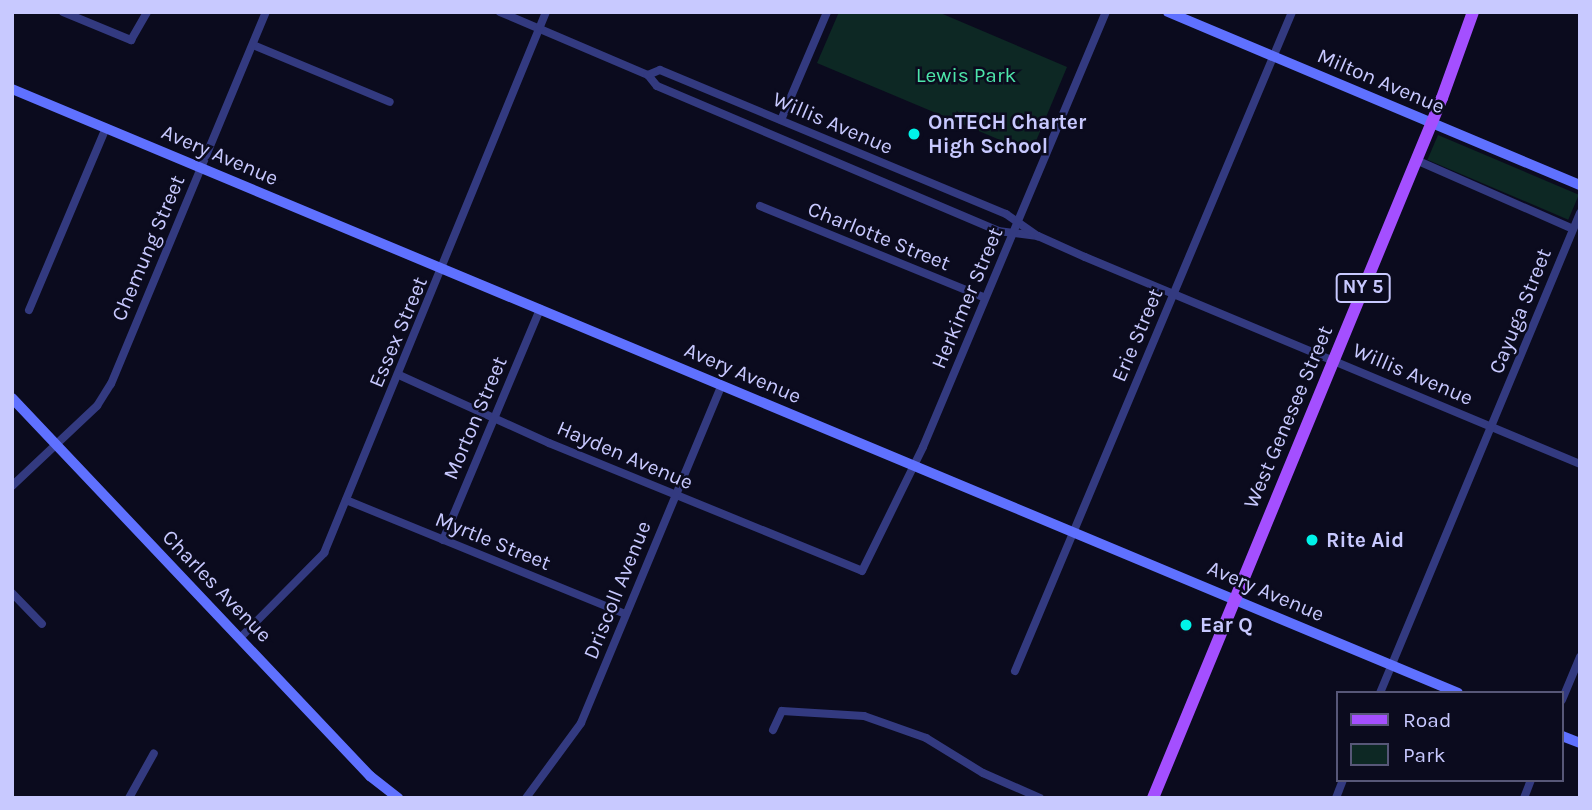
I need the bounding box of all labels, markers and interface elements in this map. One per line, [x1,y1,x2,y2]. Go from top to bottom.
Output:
street label: Milton Avenue [1313,43,1449,119]
park label: Lewis Park [916,62,1016,88]
street label: Willis Avenue [769,86,897,160]
place label: OnTECH Charter High School [928,109,1086,159]
street label: Avery Avenue [158,119,282,191]
marker: OnTECH Charter High School [906,126,922,142]
street label: Chemung Street [106,171,190,325]
street label: Charlotte Street [804,196,954,276]
street label: Herkimer Street [926,224,1008,372]
street label: Cayuga Street [1483,245,1557,377]
road number: NY 5 [1335,272,1391,304]
street label: Essex Street [363,273,433,391]
street label: Erie Street [1106,284,1168,386]
street label: West Genesee Street [1238,322,1338,512]
street label: Avery Avenue [681,337,805,409]
street label: Willis Avenue [1349,337,1477,411]
street label: Morton Street [438,353,512,483]
street label: Hayden Avenue [553,415,697,495]
street label: Myrtle Street [432,506,554,576]
street label: Driscoll Avenue [578,517,656,663]
street label: Charles Avenue [157,525,277,647]
place label: Rite Aid [1326,527,1404,553]
marker: Rite Aid [1304,532,1320,548]
street label: Avery Avenue [1204,555,1328,627]
place label: Ear Q [1200,612,1253,638]
marker: Ear Q [1178,617,1194,633]
legend [1336,691,1564,782]
text: Road [1403,708,1451,732]
text: Park [1403,743,1446,767]

